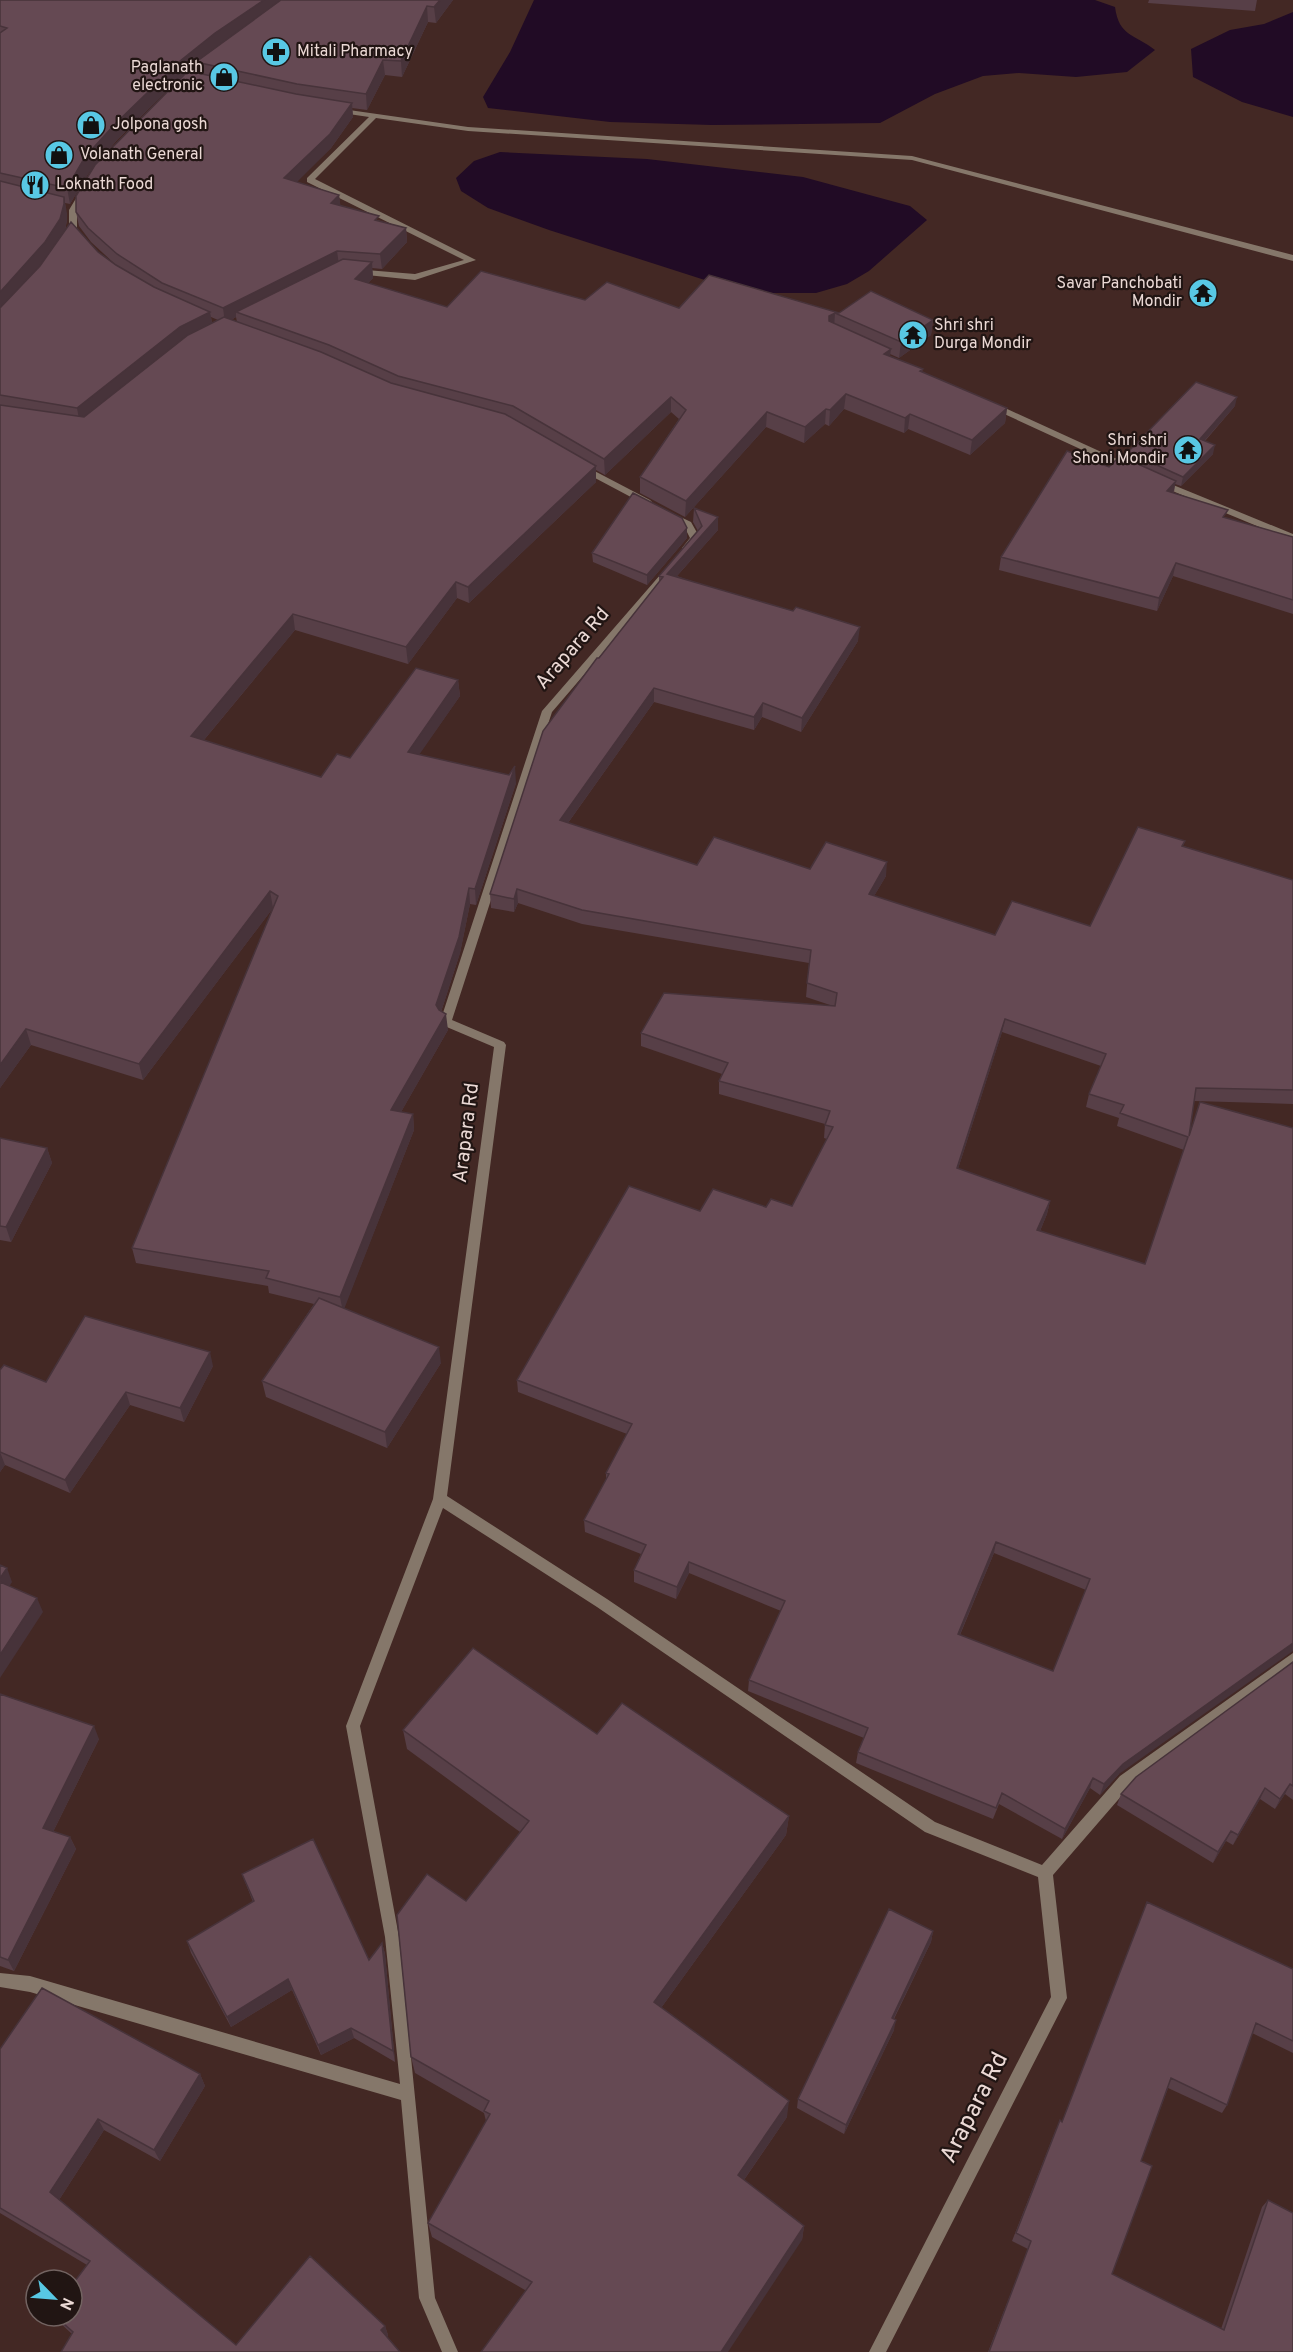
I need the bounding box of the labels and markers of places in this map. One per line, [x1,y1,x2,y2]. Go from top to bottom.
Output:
pharmacy icon: Mitali Pharmacy [260,36,292,68]
place label: Mitali Pharmacy [297,42,413,62]
place label: Paglanath electronic [131,58,203,96]
shop icon: Paglanath electronic [208,61,240,93]
shop icon: Jolpona gosh [75,109,107,141]
place label: Jolpona gosh [112,115,207,135]
shop icon: Volanath General [43,139,75,171]
place label: Volanath General [80,145,203,165]
restaurant icon: Loknath Food [19,169,51,201]
place label: Loknath Food [56,175,153,195]
place label: Savar Panchobati Mondir [1057,274,1182,312]
temple icon: Savar Panchobati Mondir [1187,277,1219,309]
place label: Shri shri Durga Mondir [934,316,1031,354]
temple icon: Shri shri Durga Mondir [897,319,929,351]
place label: Shri shri Shoni Mondir [1072,431,1167,469]
temple icon: Shri shri Shoni Mondir [1172,434,1204,466]

